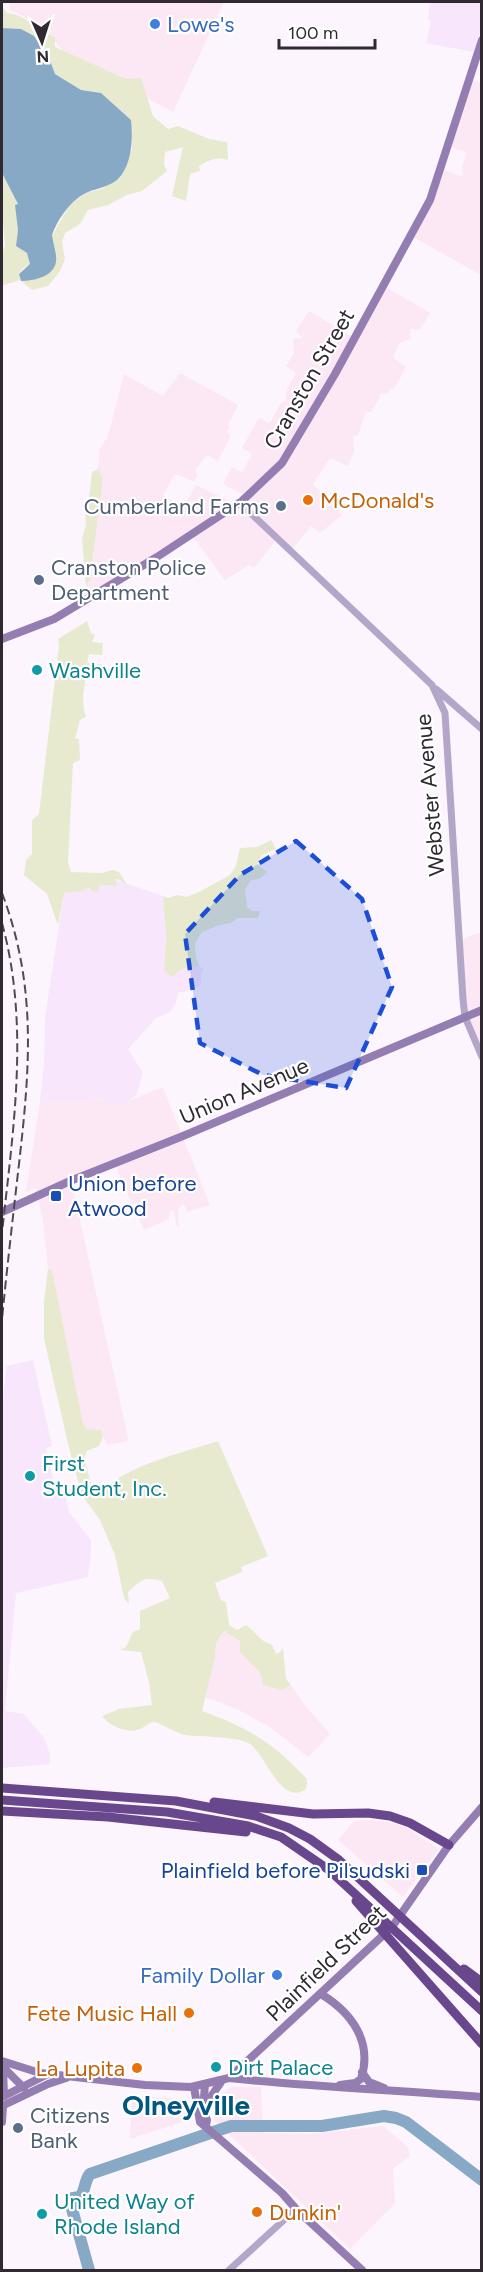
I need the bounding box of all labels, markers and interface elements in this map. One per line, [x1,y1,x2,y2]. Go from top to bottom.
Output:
place label: Lowe's [167,11,235,38]
north arrow [12,12,72,72]
scale bar [279,12,375,50]
marker: Lowe's [148,17,162,31]
text: 100 m [288,22,338,44]
text: N [36,47,49,66]
street label: Cranston Street [258,304,360,454]
place label: McDonald's [320,487,434,514]
place label: Cumberland Farms [84,493,269,520]
marker: McDonald's [301,493,315,507]
marker: Cumberland Farms [274,499,288,513]
place label: Cranston Police Department [51,554,206,606]
marker: Cranston Police Department [32,573,46,587]
place label: Washville [49,657,141,684]
marker: Washville [30,663,44,677]
street label: Webster Avenue [409,713,451,877]
street label: Union Avenue [175,1052,313,1130]
place label: Union before Atwood [68,1170,197,1222]
marker: Union before Atwood [49,1189,63,1203]
place label: First Student, Inc. [42,1450,167,1502]
marker: First Student, Inc. [23,1469,37,1483]
place label: Plainfield before Pilsudski [161,1857,410,1884]
marker: Plainfield before Pilsudski [415,1863,429,1877]
street label: Plainfield Street [260,1899,392,2027]
place label: Family Dollar [140,1962,266,1989]
marker: Family Dollar [270,1968,284,1982]
place label: Fete Music Hall [26,2000,177,2027]
marker: Fete Music Hall [182,2006,196,2020]
place label: Dirt Palace [228,2054,333,2081]
place label: La Lupita [36,2055,125,2082]
marker: Dirt Palace [209,2060,223,2074]
marker: La Lupita [130,2061,144,2075]
district label: Olneyville [122,2088,250,2122]
place label: Citizens Bank [30,2102,110,2154]
marker: Citizens Bank [11,2121,25,2135]
place label: United Way of Rhode Island [54,2188,196,2240]
place label: Dunkin' [269,2199,341,2226]
marker: Dunkin' [250,2205,264,2219]
marker: United Way of Rhode Island [35,2207,49,2221]

